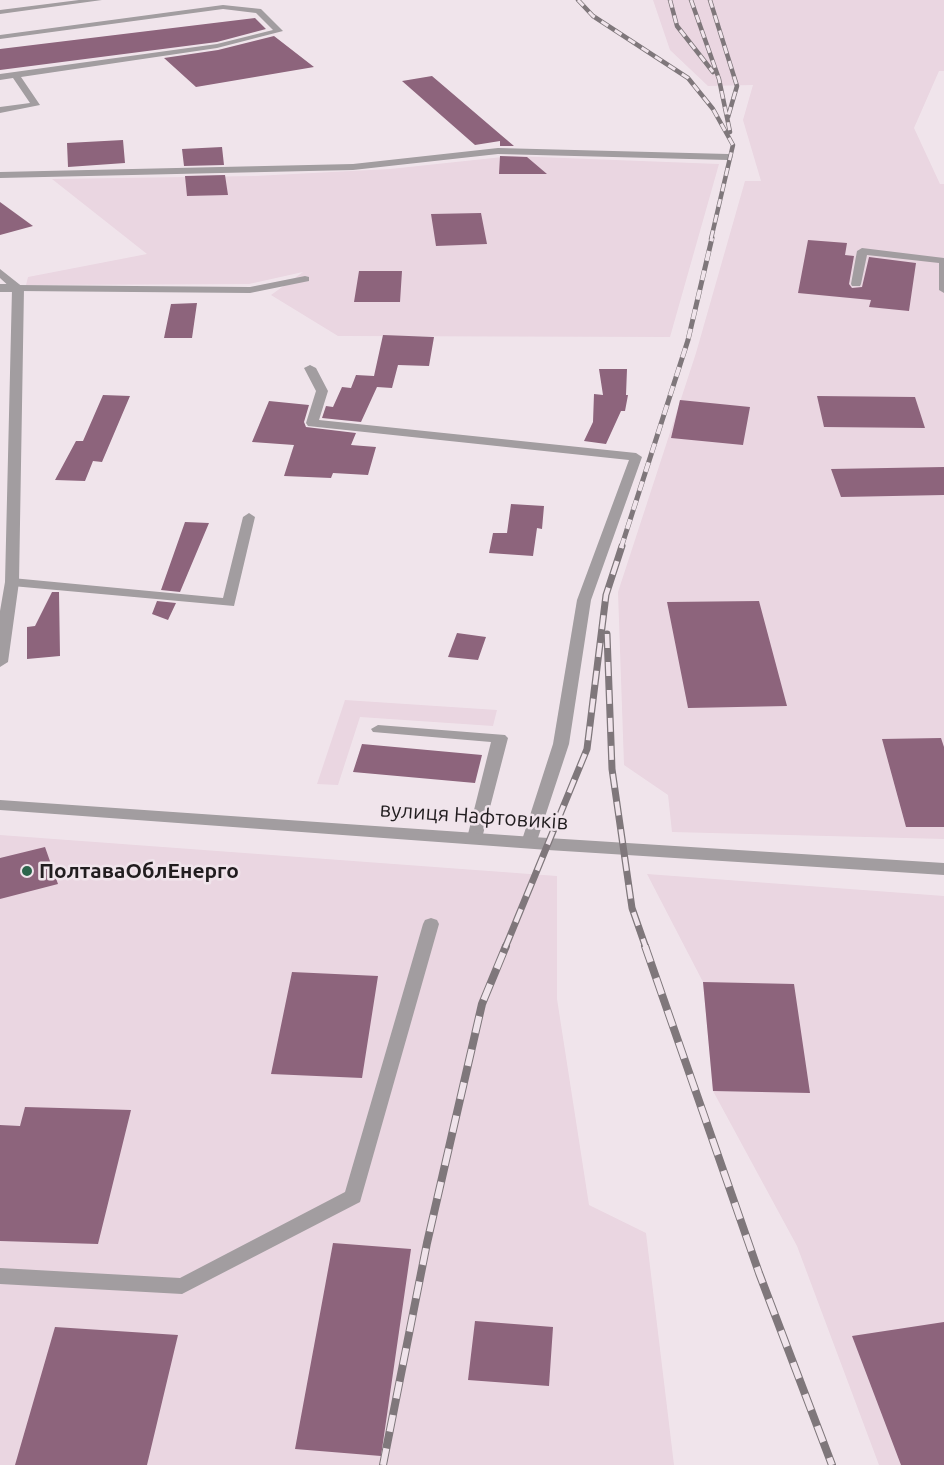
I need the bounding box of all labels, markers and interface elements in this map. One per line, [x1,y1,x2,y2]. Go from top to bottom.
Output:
street label: вулиця Нафтовиків [379,797,569,835]
place label: ПолтаваОблЕнерго [39,858,239,884]
marker: ПолтаваОблЕнерго [20,864,34,878]

